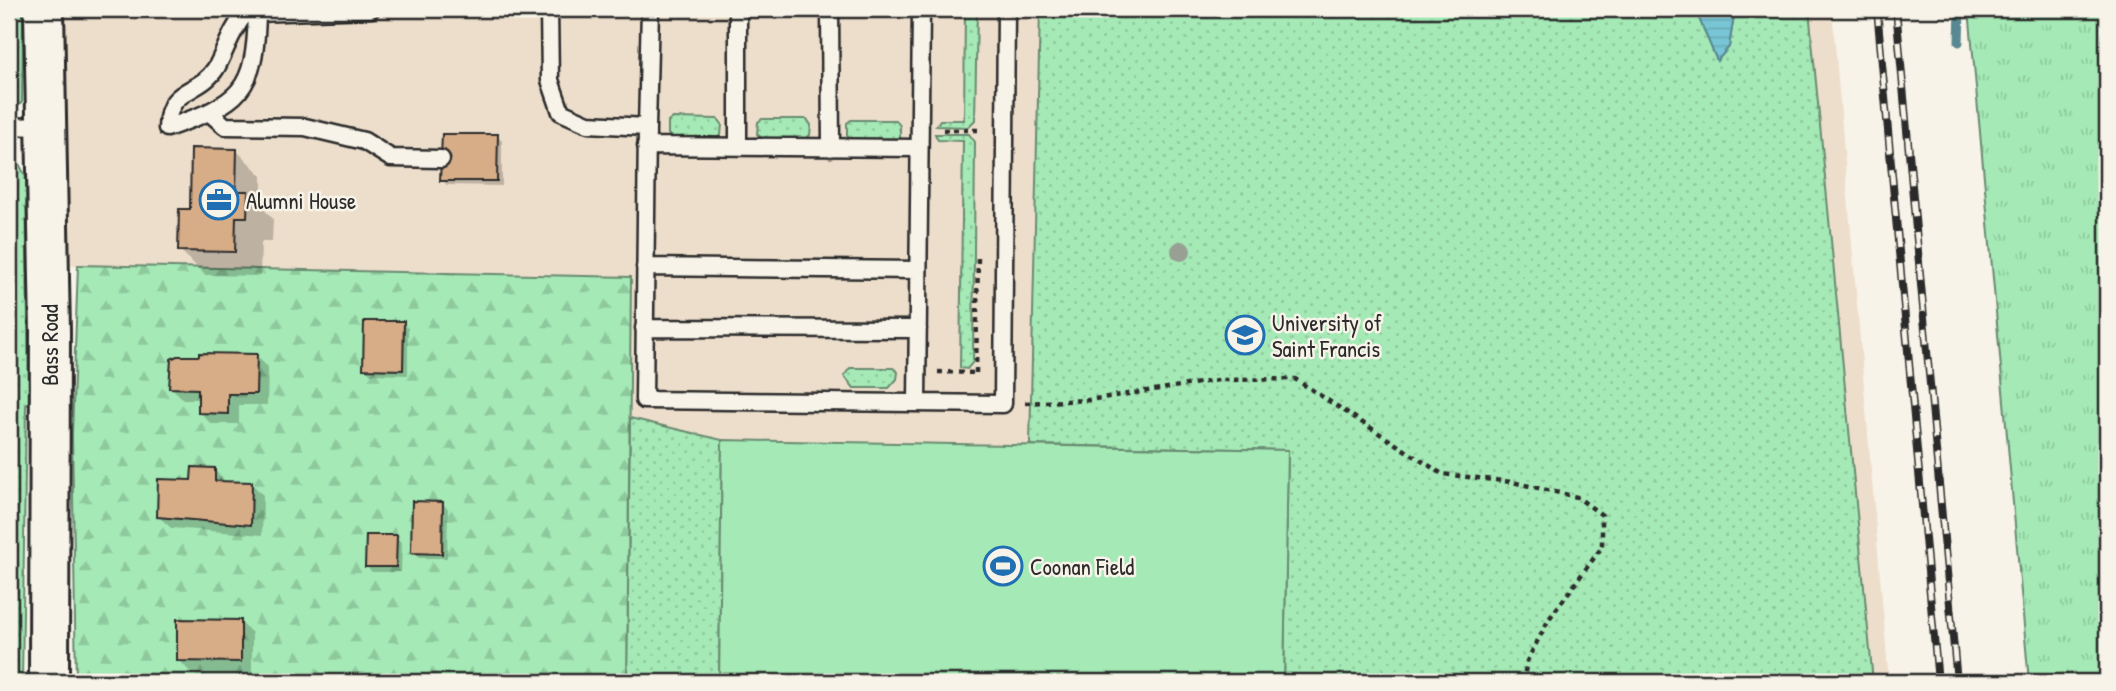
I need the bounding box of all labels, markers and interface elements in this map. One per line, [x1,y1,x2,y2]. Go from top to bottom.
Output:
office icon: Alumni House [198,179,240,221]
place label: Alumni House [246,185,356,216]
street label: Bass Road [34,304,65,386]
place label: University of Saint Francis [1272,307,1383,364]
school or university icon: University of Saint Francis [1224,314,1266,356]
sports icon: Coonan Field [982,545,1024,587]
place label: Coonan Field [1030,551,1134,582]

